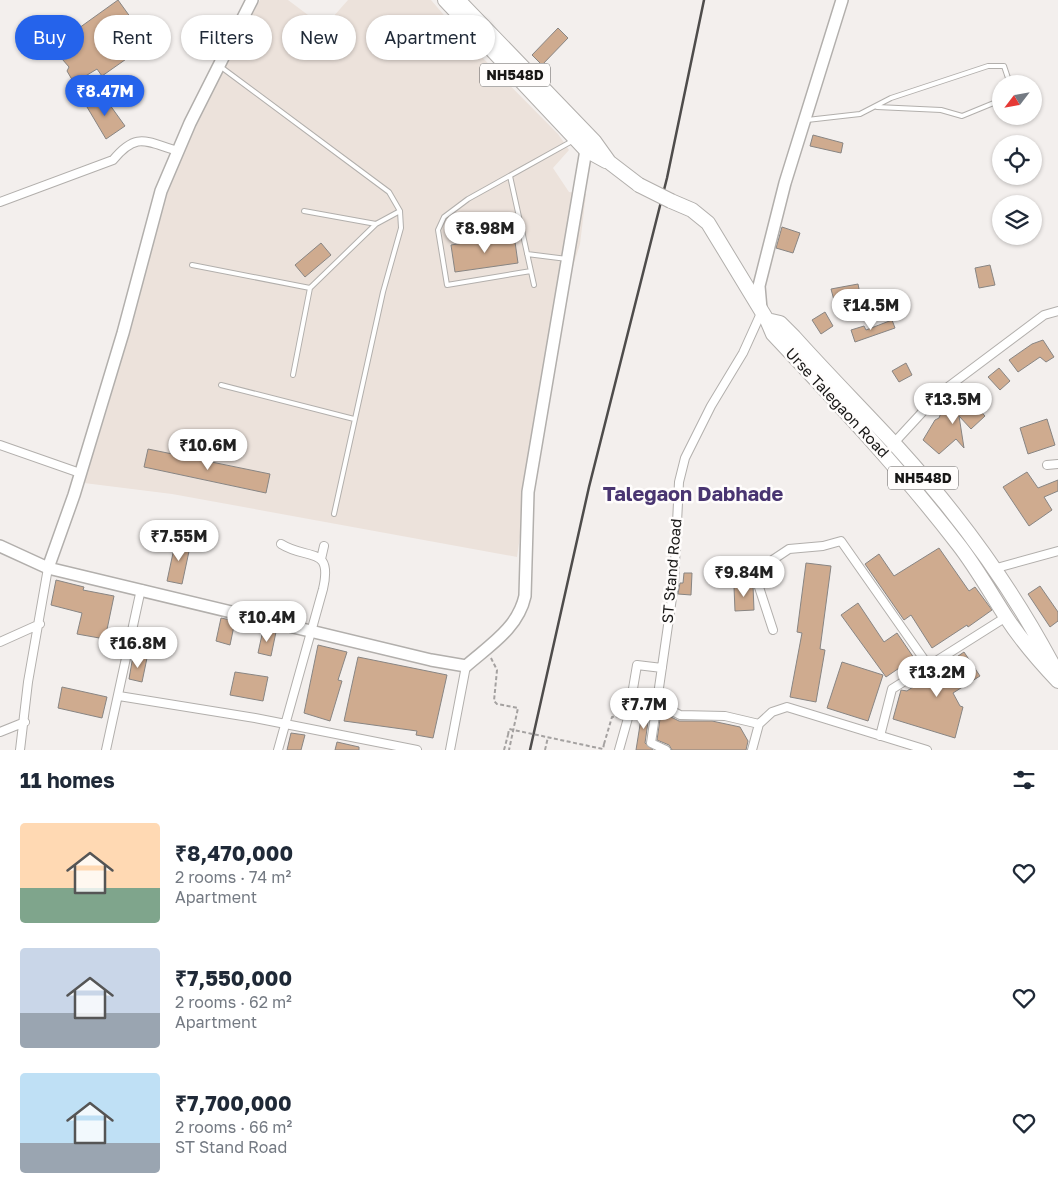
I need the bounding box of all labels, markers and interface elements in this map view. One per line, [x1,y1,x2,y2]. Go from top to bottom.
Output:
chip: Buy [15,15,84,60]
chip: Rent [94,15,171,60]
chip: Filters [181,15,272,60]
chip: New [282,15,356,60]
chip: Apartment [366,15,495,60]
road number: NH548D [480,64,550,86]
pin: ₹8.47M [64,74,146,117]
north arrow [992,75,1042,125]
map controls [992,75,1042,245]
text: ₹8.47M [76,81,134,101]
button: locate [992,135,1042,185]
button: layers [992,195,1042,245]
pin: ₹8.98M [444,212,526,254]
text: ₹8.98M [455,218,515,238]
pin: ₹14.5M [830,288,912,331]
text: ₹14.5M [843,295,899,315]
street label: Urse Talegaon Road [782,344,893,461]
pin: ₹13.5M [912,382,994,425]
text: ₹13.5M [925,389,981,409]
pin: ₹10.6M [167,428,249,471]
text: ₹10.6M [179,435,237,455]
road number: NH548D [888,466,958,489]
district label: Talegaon Dabhade [603,481,783,505]
street label: ST Stand Road [657,518,685,624]
pin: ₹7.55M [138,520,220,562]
text: ₹7.55M [151,526,207,546]
pin: ₹9.84M [703,556,785,598]
text: ₹9.84M [715,562,773,582]
pin: ₹10.4M [226,600,308,643]
text: ₹10.4M [238,607,296,627]
pin: ₹16.8M [97,626,179,669]
text: ₹16.8M [109,633,167,653]
pin: ₹13.2M [896,656,978,698]
text: ₹13.2M [909,662,965,682]
pin: ₹7.7M [609,688,679,730]
text: ₹7.7M [621,694,667,714]
icon: filters [1010,766,1038,794]
text: 11 homes [20,767,115,793]
text: ₹8,470,000 [175,840,293,866]
icon: home [60,843,120,903]
icon: heart [1010,859,1038,887]
text: 2 rooms · 74 m² [175,867,291,887]
text: Apartment [175,887,257,907]
text: ₹7,550,000 [175,965,292,991]
icon: home [60,968,120,1028]
icon: heart [1010,984,1038,1012]
text: 2 rooms · 62 m² [175,992,292,1012]
text: Apartment [175,1012,257,1032]
text: ₹7,700,000 [175,1090,292,1116]
icon: home [60,1093,120,1153]
icon: heart [1010,1109,1038,1137]
text: 2 rooms · 66 m² [175,1117,292,1137]
text: ST Stand Road [175,1137,287,1157]

